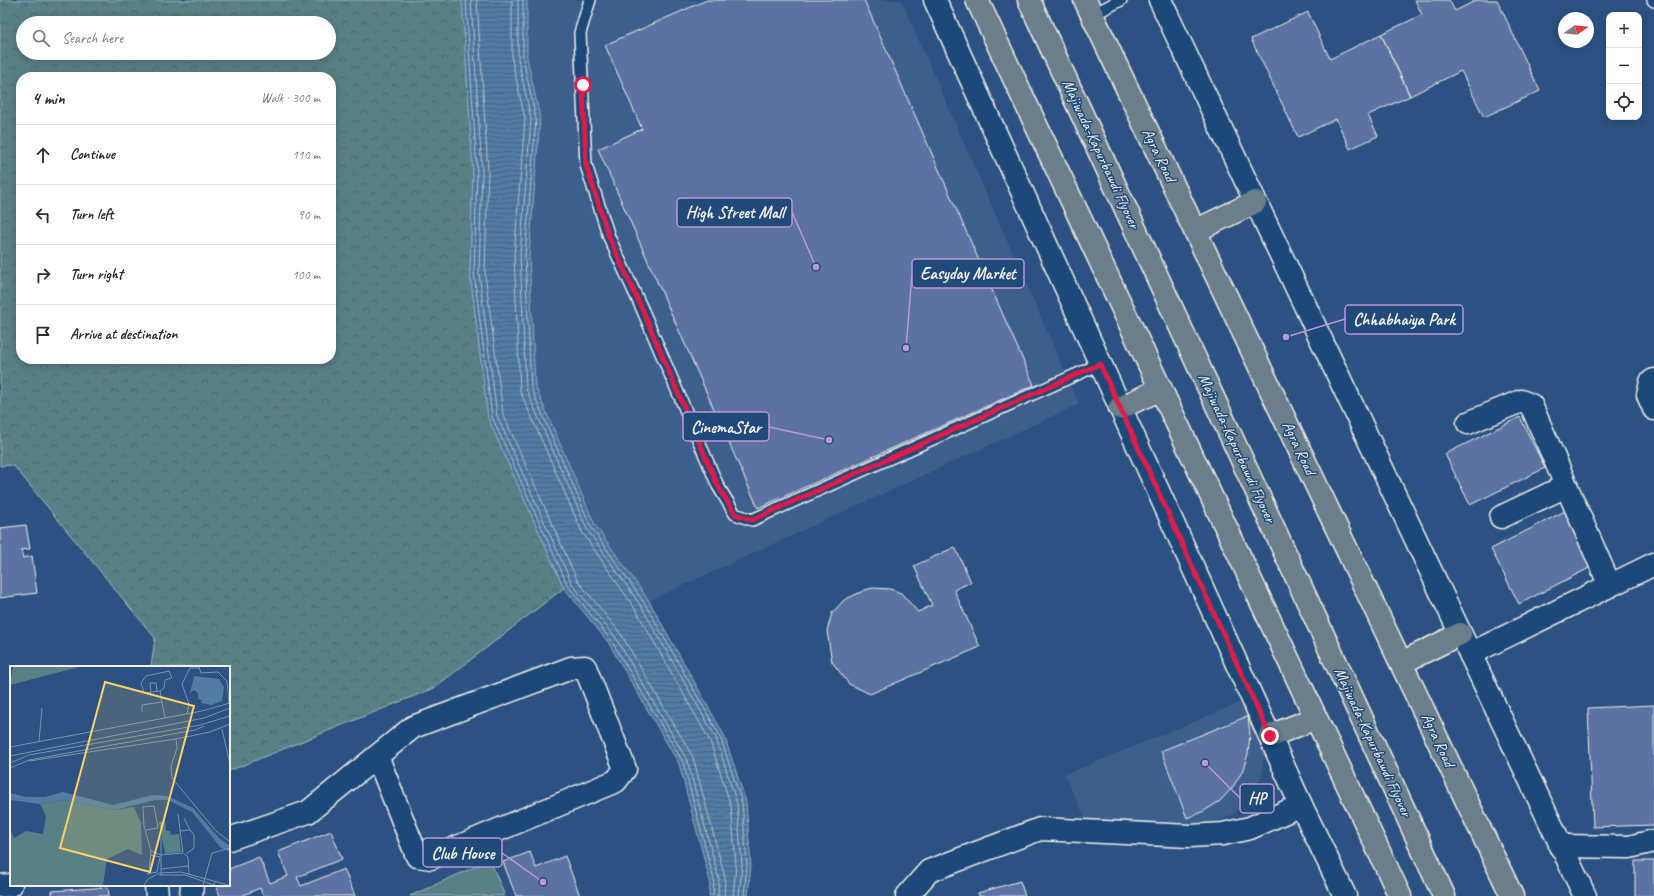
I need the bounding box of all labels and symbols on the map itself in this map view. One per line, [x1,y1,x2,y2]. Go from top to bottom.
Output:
north arrow [1558,12,1594,48]
route start [574,76,592,94]
street label: Majiwada-Kapurbawdi Flyover [1058,76,1145,233]
street label: Agra Road [1137,125,1182,188]
callout: High Street Mall [677,198,792,227]
text: High Street Mall [686,202,788,223]
callout: Easyday Market [912,259,1024,288]
text: Easyday Market [920,263,1018,284]
callout: Chhabhaiya Park [1345,305,1463,334]
text: Chhabhaiya Park [1353,309,1456,330]
street label: Majiwada-Kapurbawdi Flyover [1194,370,1281,527]
callout: CinemaStar [683,412,769,441]
text: CinemaStar [691,417,763,438]
street label: Agra Road [1278,418,1321,481]
street label: Majiwada-Kapurbawdi Flyover [1330,664,1417,821]
inset map [10,666,230,886]
street label: Agra Road [1417,710,1460,773]
route end [1261,727,1279,745]
callout: HP [1240,784,1274,813]
text: HP [1248,788,1269,809]
callout: Club House [423,838,502,867]
text: Club House [432,843,497,864]

